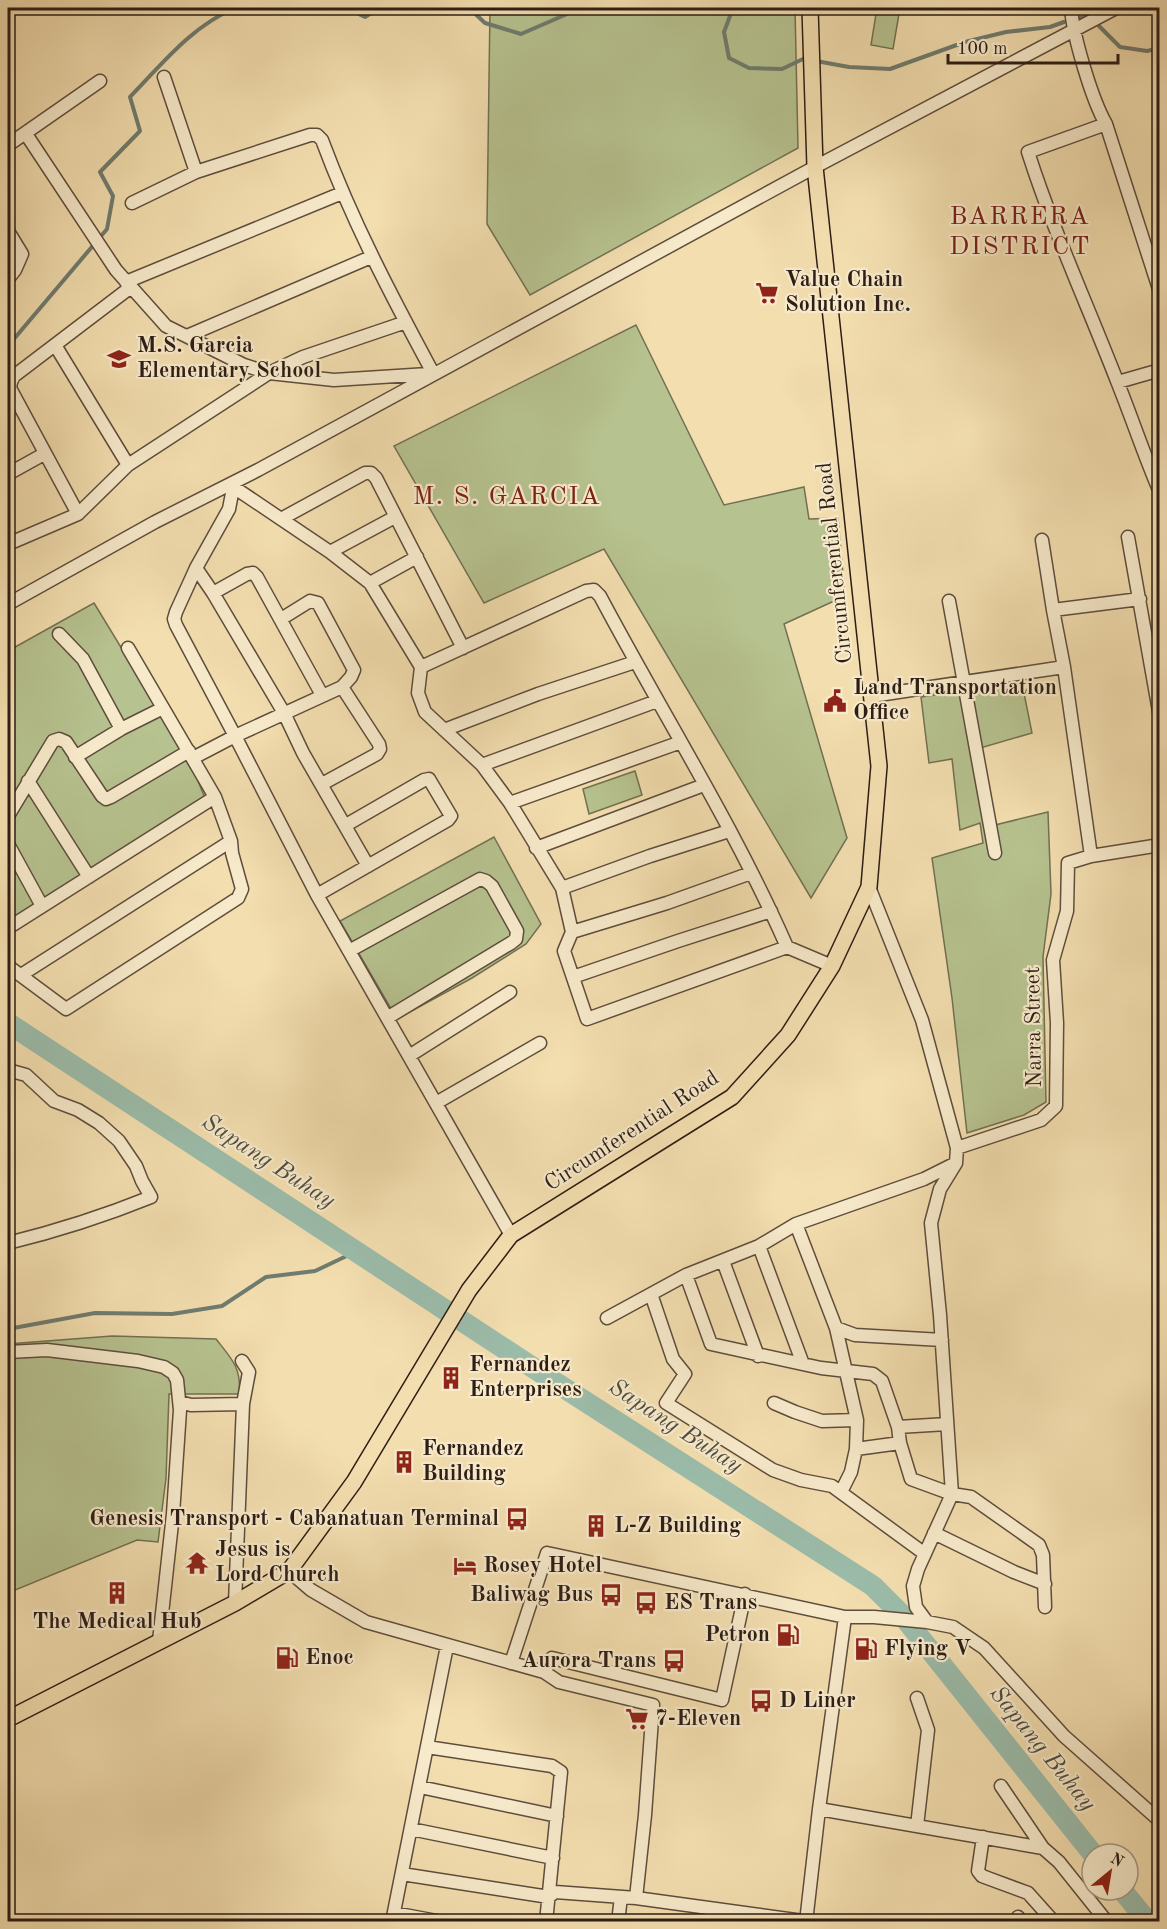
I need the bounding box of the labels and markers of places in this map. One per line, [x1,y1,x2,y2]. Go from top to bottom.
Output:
place label: Value Chain Solution Inc. [785,269,911,316]
supermarket icon: Value Chain Solution Inc. [754,280,780,306]
place label: M.S. Garcia Elementary School [137,335,321,382]
school or university icon: M.S. Garcia Elementary School [106,346,132,372]
place label: Land Transportation Office [853,677,1057,724]
public building icon: Land Transportation Office [822,688,848,714]
place label: Fernandez Enterprises [469,1354,582,1401]
building icon: Fernandez Enterprises [438,1365,464,1391]
place label: Fernandez Building [422,1438,524,1485]
building icon: Fernandez Building [391,1449,417,1475]
bus stop icon: Genesis Transport - Cabanatuan Terminal [504,1506,530,1532]
place label: Genesis Transport - Cabanatuan Terminal [89,1508,499,1530]
building icon: L-Z Building [583,1513,609,1539]
place label: L-Z Building [614,1515,741,1537]
place label: Jesus is Lord Church [215,1539,339,1586]
temple icon: Jesus is Lord Church [184,1550,210,1576]
hotel icon: Rosey Hotel [452,1553,478,1579]
place label: Rosey Hotel [483,1555,602,1577]
building icon: The Medical Hub [104,1580,130,1606]
bus stop icon: Baliwag Bus [598,1582,624,1608]
place label: Baliwag Bus [470,1584,593,1606]
bus stop icon: ES Trans [633,1590,659,1616]
place label: ES Trans [664,1592,757,1614]
place label: The Medical Hub [32,1611,202,1633]
fuel station icon: Petron [775,1622,801,1648]
place label: Petron [704,1624,770,1646]
fuel station icon: Flying V [853,1636,879,1662]
place label: Flying V [884,1638,971,1660]
fuel station icon: Enoc [274,1645,300,1671]
place label: Enoc [305,1647,354,1669]
bus stop icon: Aurora Trans [661,1648,687,1674]
place label: Aurora Trans [522,1650,656,1672]
bus stop icon: D Liner [748,1688,774,1714]
place label: D Liner [779,1690,856,1712]
supermarket icon: 7-Eleven [624,1706,650,1732]
place label: 7-Eleven [655,1708,741,1730]

